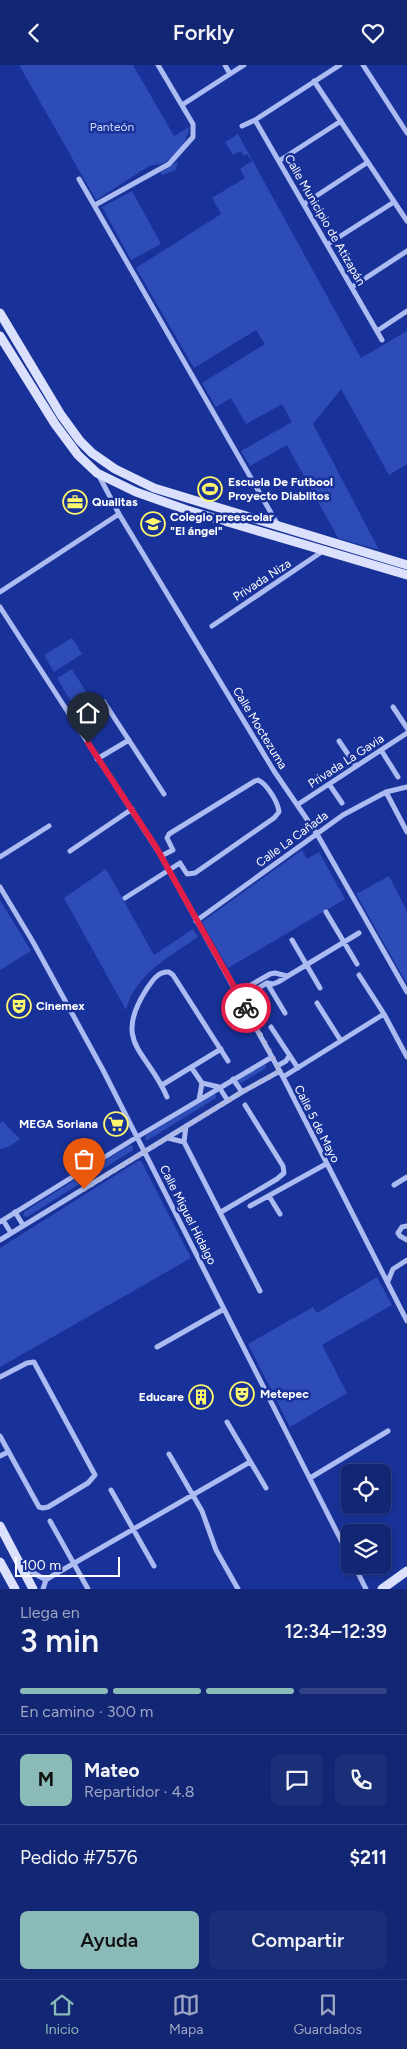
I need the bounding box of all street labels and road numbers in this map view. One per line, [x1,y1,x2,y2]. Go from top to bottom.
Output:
street label: Calle Municipio de Atizapán [282,152,368,288]
street label: Privada Niza [230,556,294,604]
street label: Calle Moctezuma [230,684,290,772]
street label: Privada La Gavia [305,731,387,791]
street label: Calle La Cañada [253,808,331,870]
street label: Calle 5 de Mayo [291,1083,343,1165]
street label: Calle Miguel Hidalgo [157,1163,219,1267]

